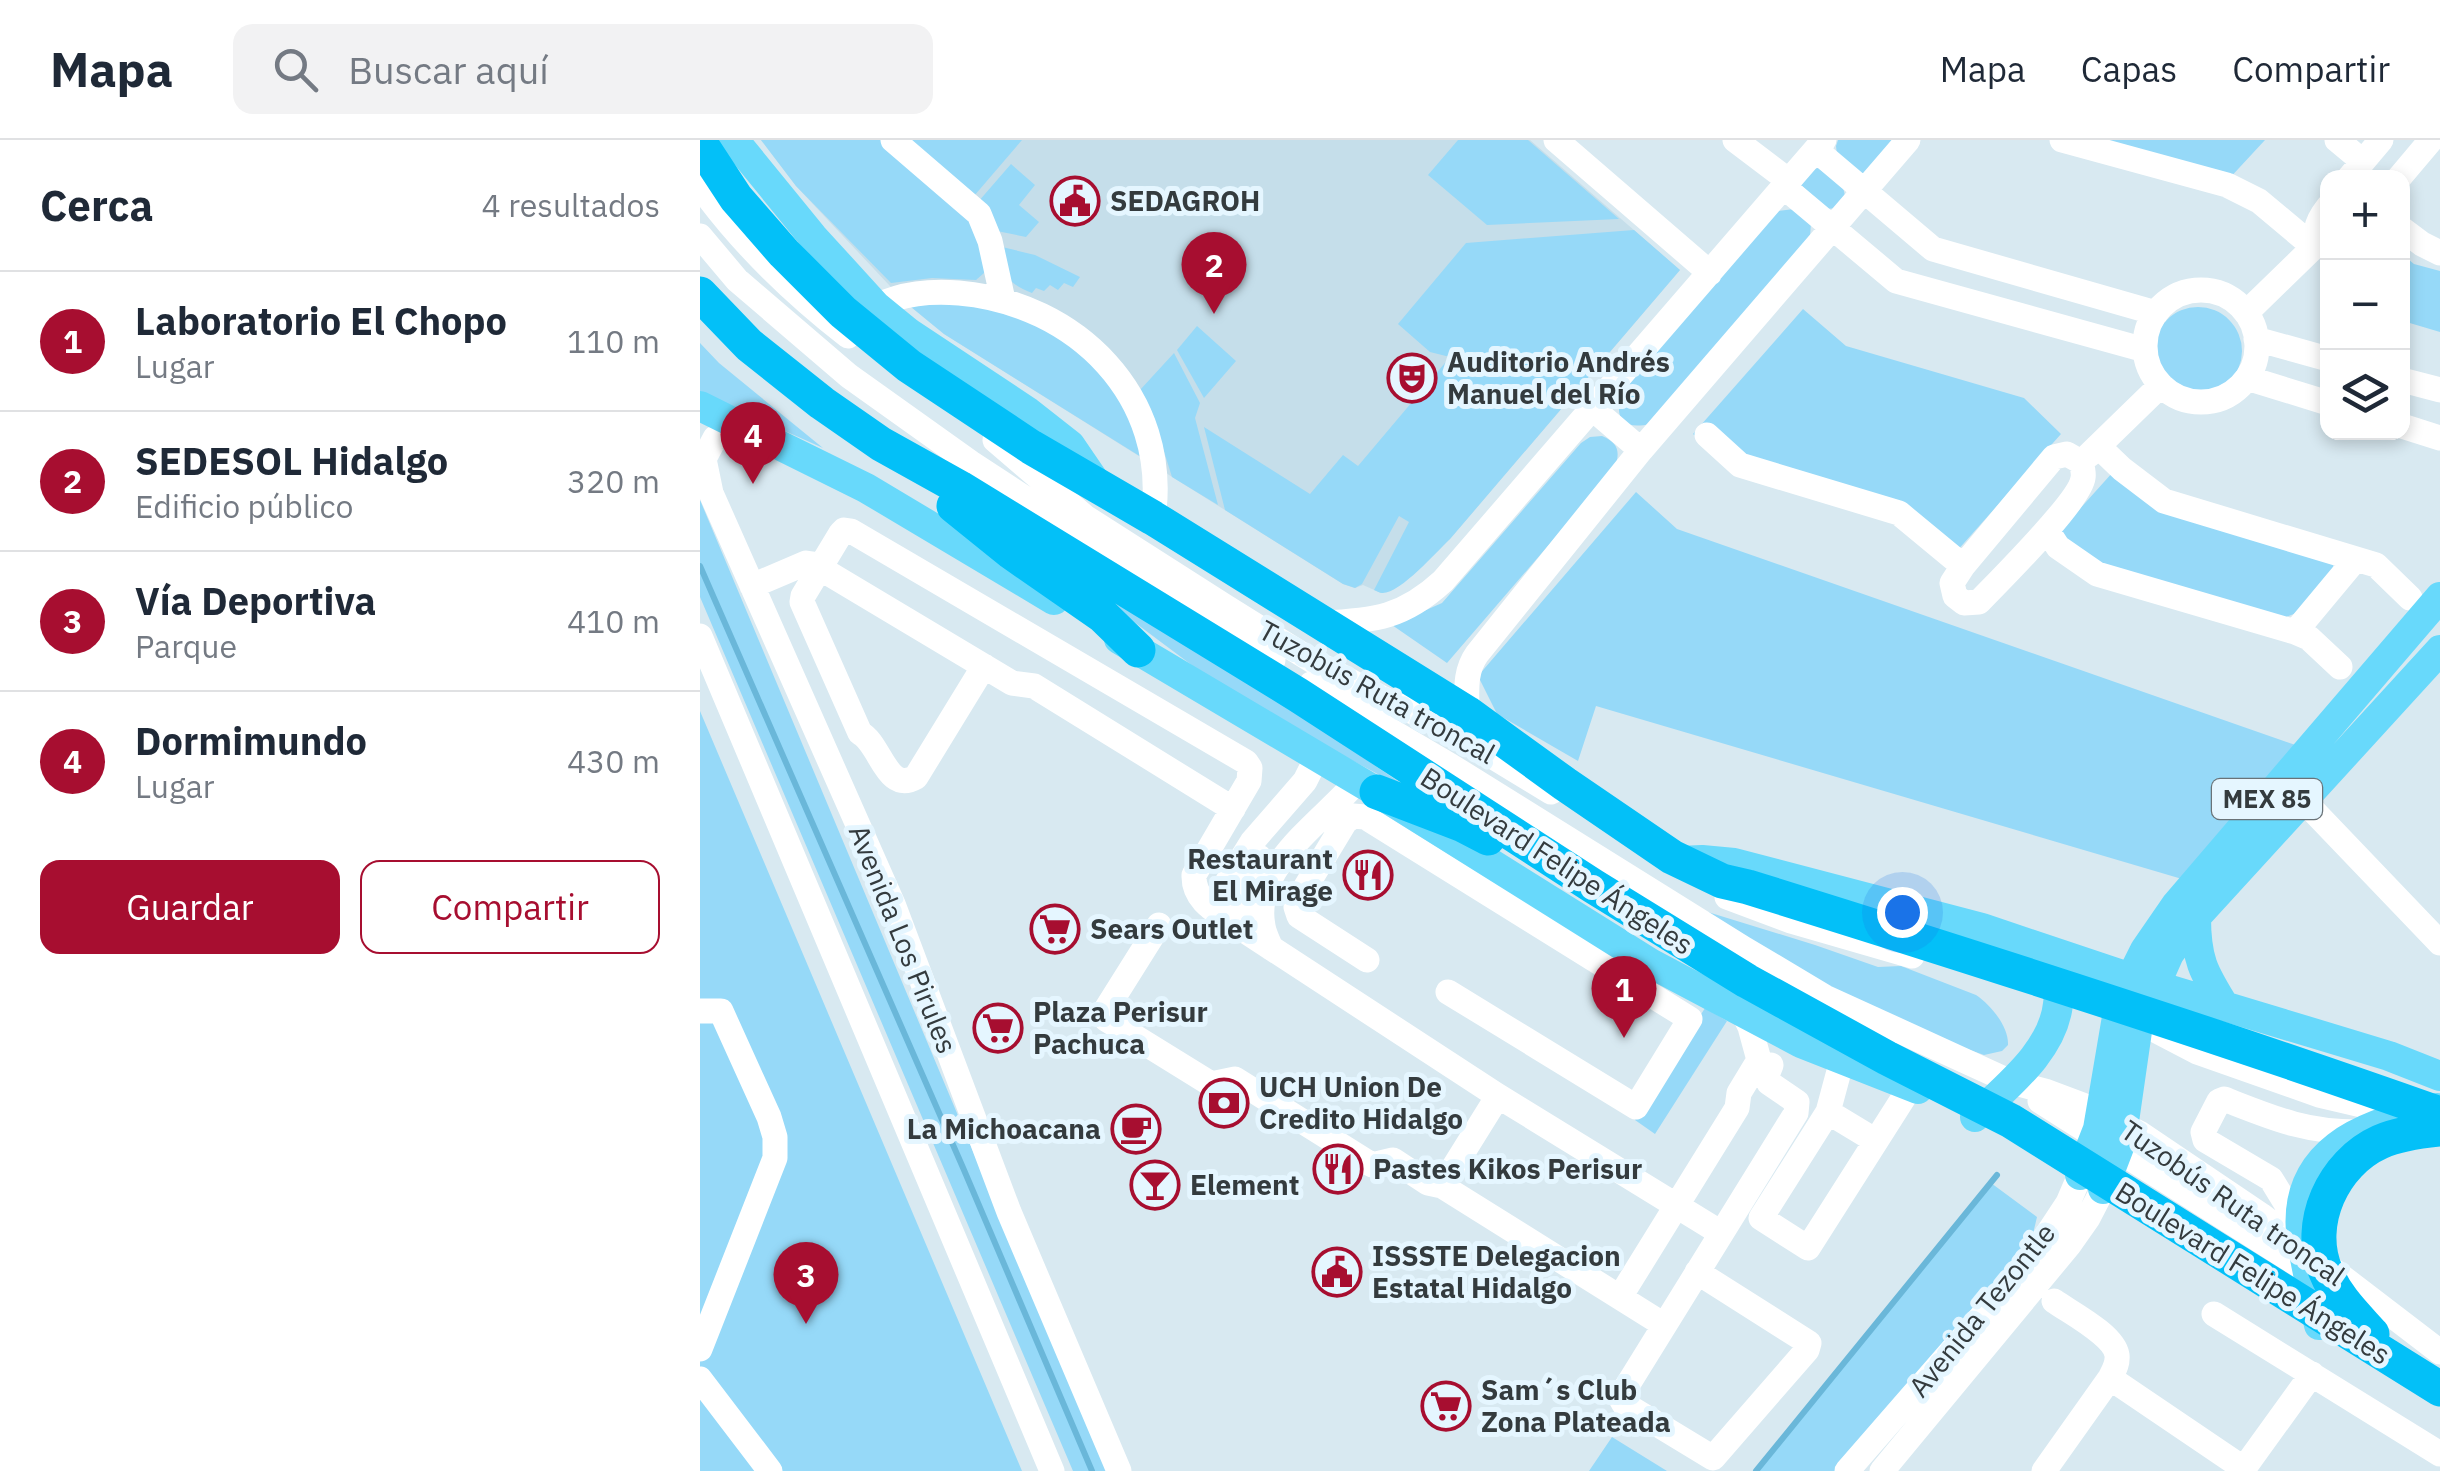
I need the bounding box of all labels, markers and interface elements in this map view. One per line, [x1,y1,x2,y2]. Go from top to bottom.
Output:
search box [233,24,933,114]
text: Mapa [50,38,173,100]
icon: search [268,42,323,97]
text: Buscar aquí [348,45,549,94]
text: Mapa [1940,46,2026,92]
text: Capas [2081,46,2177,92]
text: Compartir [2232,46,2390,92]
map controls [2320,170,2410,440]
button: + [2320,170,2410,260]
public building icon: SEDAGROH [1049,175,1101,227]
text: Cerca [40,178,153,233]
place label: SEDAGROH [1110,182,1260,219]
text: 4 resultados [481,184,660,226]
pin: 2 [1182,231,1246,314]
button: − [2320,260,2410,350]
text: Laboratorio El Chopo [135,296,507,345]
text: 1 [63,320,82,362]
text: 110 m [567,320,660,362]
place label: Auditorio Andrés Manuel del Río [1447,343,1670,412]
text: Lugar [135,345,215,387]
button: layers [2320,350,2410,440]
theatre icon: Auditorio Andrés Manuel del Río [1386,352,1438,404]
pin: 4 [720,402,786,484]
text: SEDESOL Hidalgo [135,436,448,485]
text: 2 [63,460,82,502]
text: 320 m [567,460,660,502]
text: Edificio público [135,485,353,527]
text: Vía Deportiva [135,576,376,625]
text: 3 [63,600,82,642]
text: 410 m [567,600,660,642]
street label: Tuzobús Ruta troncal [1253,611,1502,772]
text: Parque [135,625,237,667]
text: Dormimundo [135,716,367,765]
text: 4 [63,740,82,782]
text: 430 m [567,740,660,782]
street label: Boulevard Felipe Ángeles [1414,759,1701,963]
text: Lugar [135,765,215,807]
road number: MEX 85 [2212,779,2322,819]
street label: Avenida Los Pirules [841,819,966,1059]
place label: Restaurant El Mirage [1187,840,1333,909]
restaurant icon: Restaurant El Mirage [1342,849,1394,901]
button: Guardar [40,860,340,954]
button: Compartir [360,860,660,954]
your location [1877,887,1928,938]
supermarket icon: Sears Outlet [1029,903,1081,955]
place label: Sears Outlet [1090,910,1254,947]
pin: 1 [1592,956,1656,1038]
place label: Plaza Perisur Pachuca [1033,993,1208,1062]
supermarket icon: Plaza Perisur Pachuca [972,1002,1024,1054]
place label: UCH Union De Credito Hidalgo [1259,1068,1463,1137]
bank icon: UCH Union De Credito Hidalgo [1198,1077,1250,1129]
cafe icon: La Michoacana [1110,1103,1162,1155]
place label: La Michoacana [907,1110,1101,1147]
street label: Tuzobús Ruta troncal [2114,1112,2352,1294]
restaurant icon: Pastes Kikos Perisur [1312,1143,1364,1195]
place label: Pastes Kikos Perisur [1373,1150,1642,1187]
bar icon: Element [1129,1159,1181,1211]
place label: Element [1190,1166,1299,1203]
street label: Boulevard Felipe Ángeles [2109,1173,2398,1372]
street label: Avenida Tezontle [1900,1215,2063,1404]
place label: ISSSTE Delegacion Estatal Hidalgo [1372,1237,1621,1306]
pin: 3 [774,1242,838,1324]
public building icon: ISSSTE Delegacion Estatal Hidalgo [1311,1246,1363,1298]
place label: Sam´s Club Zona Plateada [1481,1371,1671,1440]
supermarket icon: Sam´s Club Zona Plateada [1420,1380,1472,1432]

